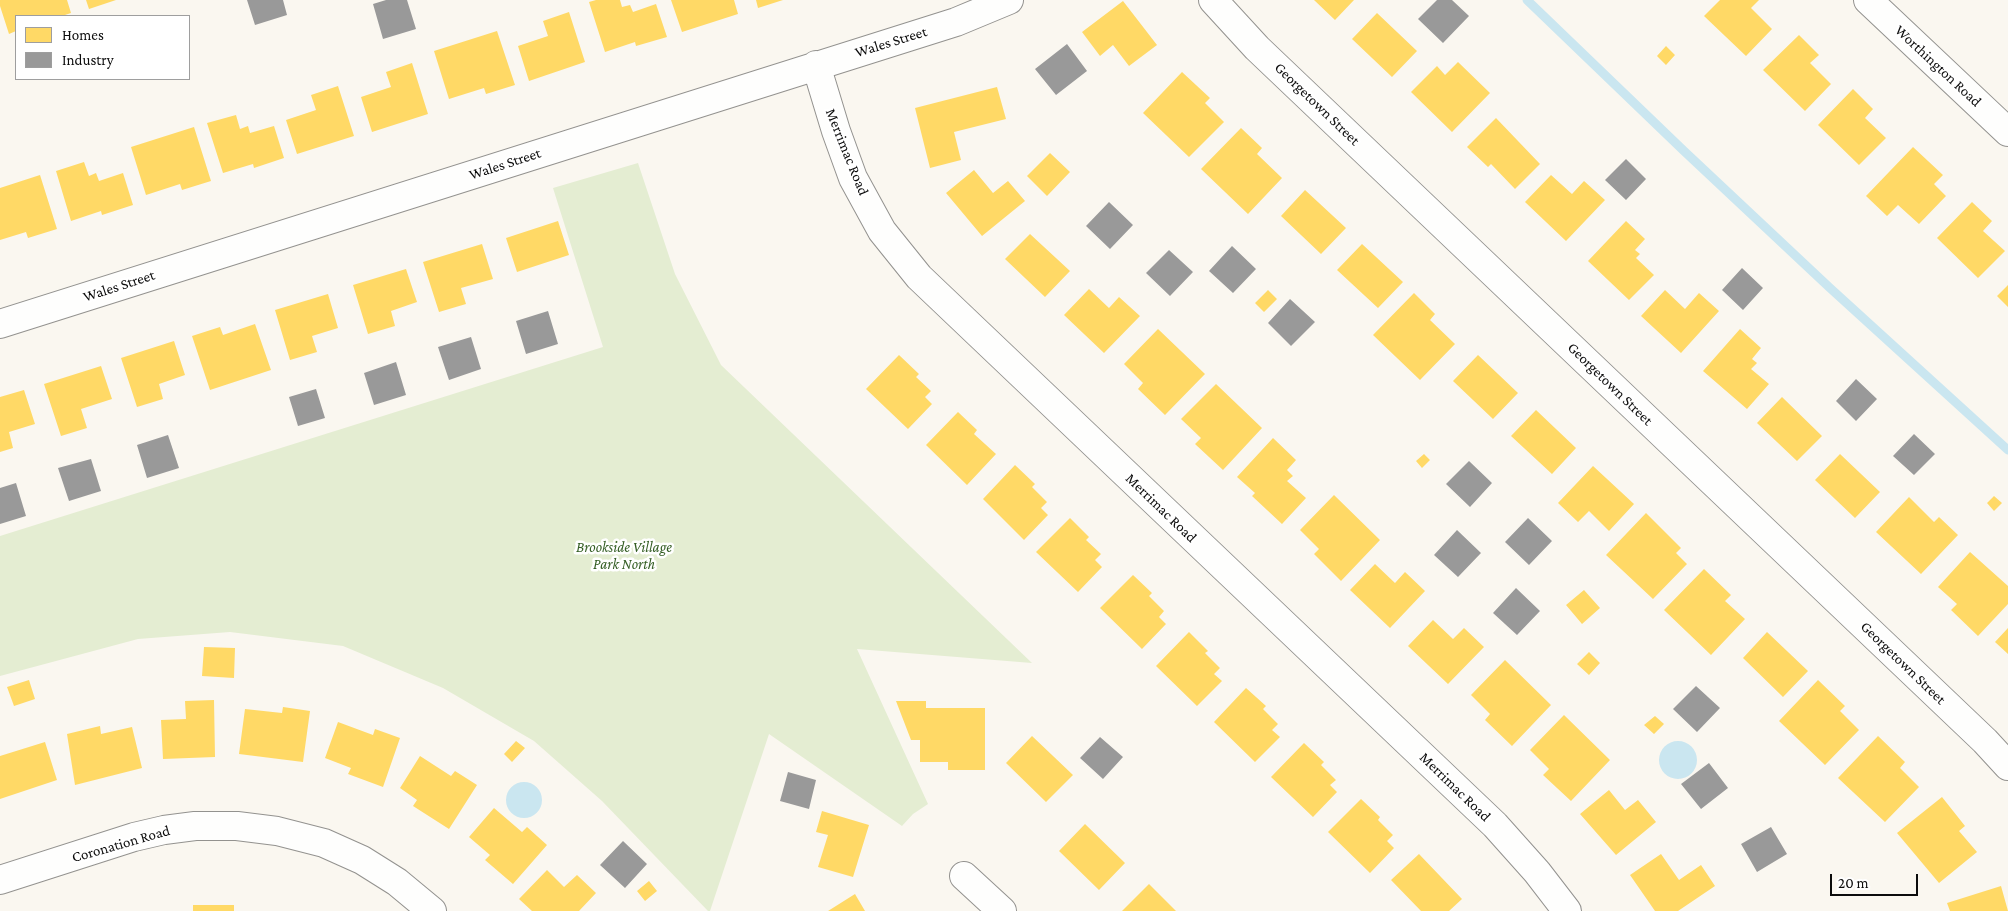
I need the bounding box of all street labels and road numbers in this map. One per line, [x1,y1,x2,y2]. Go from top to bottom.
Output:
street label: Worthington Road [1891,21,1985,111]
street label: Wales Street [853,23,929,61]
street label: Georgetown Street [1271,59,1363,149]
street label: Merrimac Road [821,106,873,198]
street label: Wales Street [467,144,543,184]
street label: Wales Street [81,266,157,306]
street label: Georgetown Street [1564,339,1656,429]
street label: Merrimac Road [1122,470,1200,546]
street label: Georgetown Street [1857,618,1949,708]
street label: Merrimac Road [1416,749,1494,825]
street label: Coronation Road [70,821,172,867]

